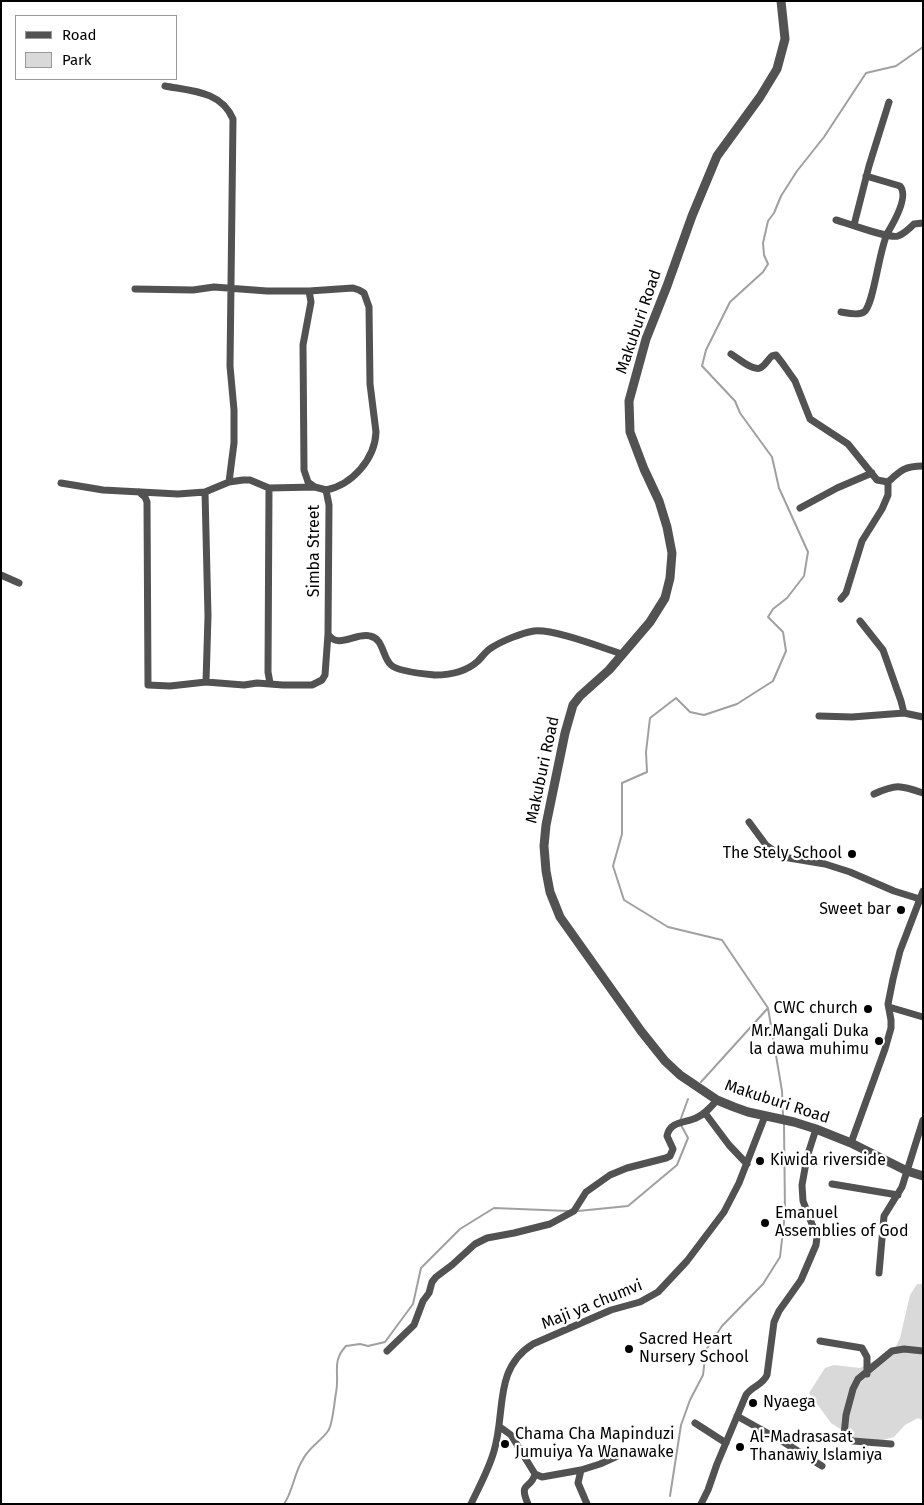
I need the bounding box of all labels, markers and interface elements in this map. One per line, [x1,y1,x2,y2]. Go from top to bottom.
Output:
legend [15,15,178,80]
text: Road [62,26,97,44]
text: Park [62,51,92,69]
street label: Makuburi Road [612,267,666,377]
street label: Simba Street [305,505,325,597]
street label: Makuburi Road [522,715,564,825]
place label: The Stely School [723,844,842,864]
marker: The Stely School [846,848,858,860]
place label: Sweet bar [819,900,891,920]
marker: Sweet bar [895,904,907,916]
place label: CWC church [774,999,858,1019]
marker: CWC church [862,1003,874,1015]
place label: Mr.Mangali Duka la dawa muhimu [749,1022,869,1060]
marker: Mr.Mangali Duka la dawa muhimu [873,1035,885,1047]
street label: Makuburi Road [722,1076,832,1128]
place label: Kiwida riverside [770,1151,886,1171]
marker: Kiwida riverside [754,1155,766,1167]
place label: Emanuel Assemblies of God [775,1204,908,1242]
marker: Emanuel Assemblies of God [759,1217,771,1229]
street label: Maji ya chumvi [539,1276,645,1334]
place label: Sacred Heart Nursery School [639,1330,749,1368]
marker: Sacred Heart Nursery School [623,1343,635,1355]
place label: Nyaega [763,1393,816,1413]
marker: Nyaega [747,1397,759,1409]
place label: Chama Cha Mapinduzi Jumuiya Ya Wanawake [515,1425,675,1463]
place label: Al-Madrasasat Thanawiy Islamiya [750,1428,882,1466]
marker: Chama Cha Mapinduzi Jumuiya Ya Wanawake [499,1438,511,1450]
marker: Al-Madrasasat Thanawiy Islamiya [734,1441,746,1453]

